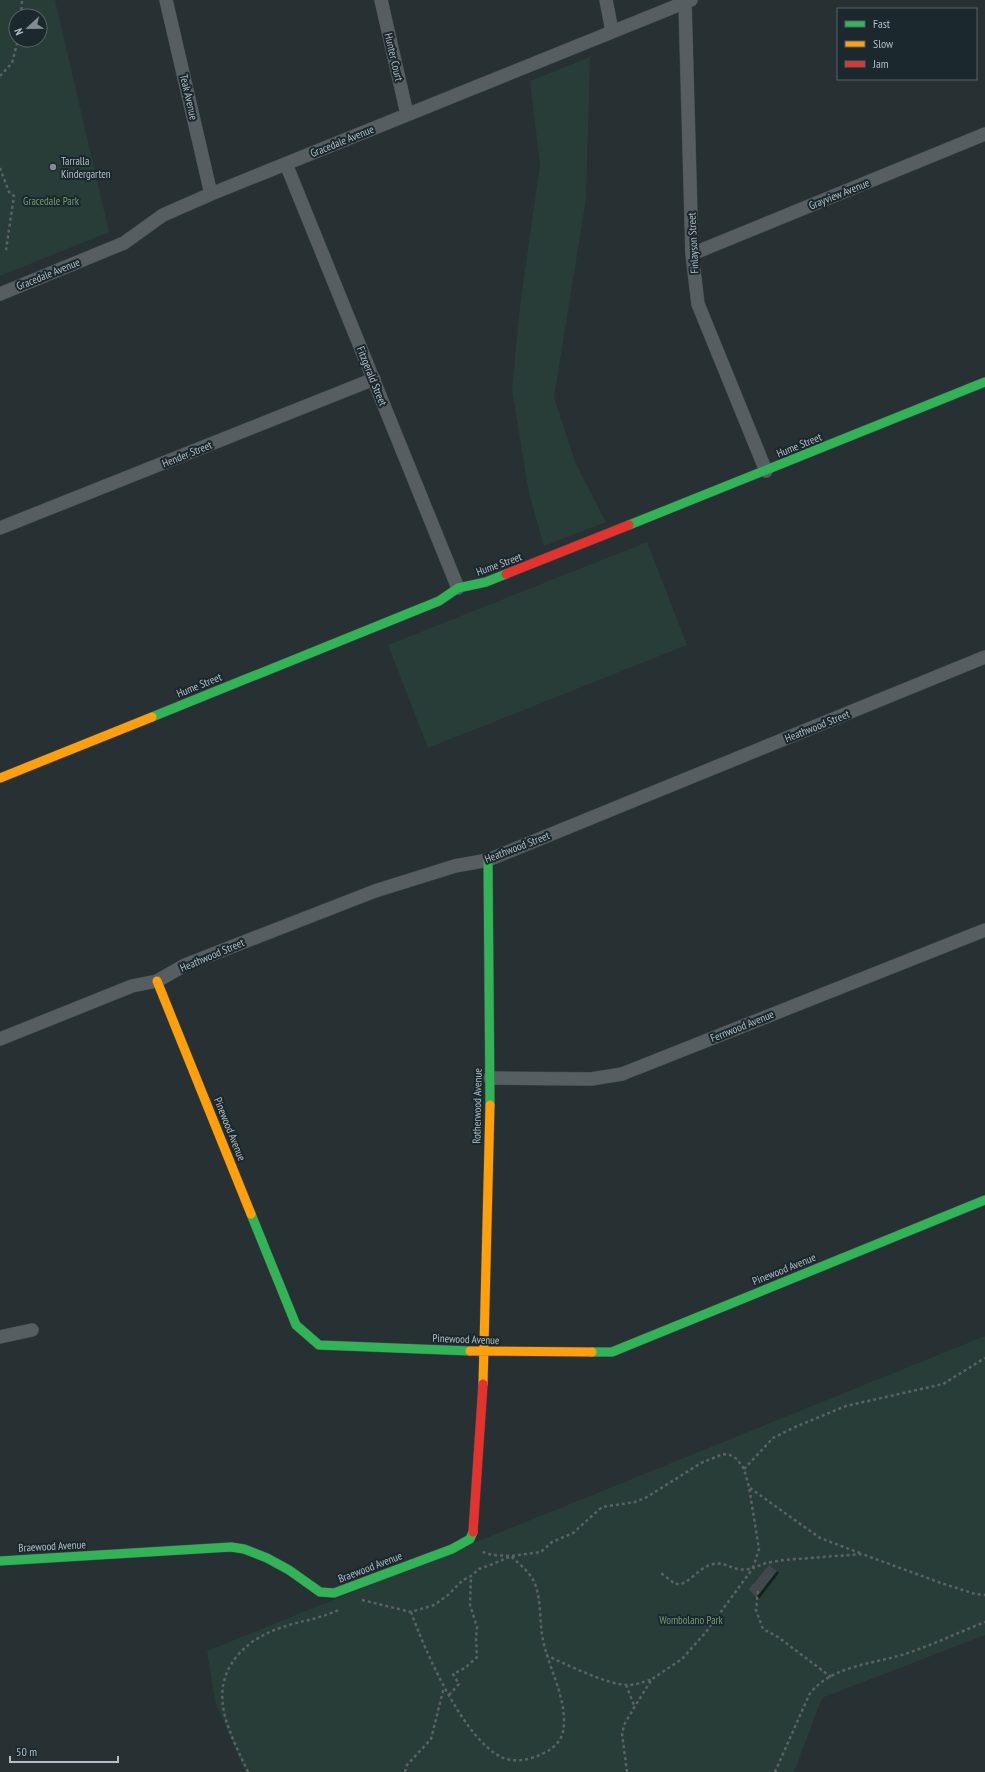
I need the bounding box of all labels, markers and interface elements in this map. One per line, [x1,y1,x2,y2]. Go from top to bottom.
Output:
north arrow [8,8,48,48]
legend [837,8,977,80]
text: Fast [873,16,891,31]
text: N [11,26,26,37]
street label: Hunter Court [382,32,406,82]
text: Slow [873,36,894,51]
text: Jam [872,56,889,71]
street label: Teak Avenue [177,73,201,122]
street label: Gracedale Avenue [308,122,376,160]
place label: Tarralla Kindergarten [61,154,111,181]
marker: Tarralla Kindergarten [48,162,58,172]
street label: Grayview Avenue [807,175,872,213]
park label: Gracedale Park [23,194,80,208]
street label: Finlayson Street [684,212,702,274]
street label: Gracedale Avenue [14,255,82,293]
street label: Fitzgerald Street [354,344,390,408]
street label: Hume Street [774,430,824,460]
street label: Hender Street [160,438,214,470]
street label: Hume Street [474,549,524,579]
street label: Hume Street [174,670,224,700]
street label: Heathwood Street [783,707,851,745]
street label: Heathwood Street [483,828,551,866]
street label: Heathwood Street [178,935,246,975]
street label: Fernwood Avenue [708,1007,776,1045]
street label: Rotherwood Avenue [469,1068,485,1144]
street label: Pinewood Avenue [211,1095,249,1163]
street label: Pinewood Avenue [750,1250,818,1288]
street label: Pinewood Avenue [432,1331,500,1347]
street label: Braewood Avenue [18,1537,87,1555]
street label: Braewood Avenue [336,1548,404,1586]
park label: Wombolano Park [659,1613,724,1627]
scale bar [10,1738,118,1764]
text: 50 m [16,1744,37,1759]

